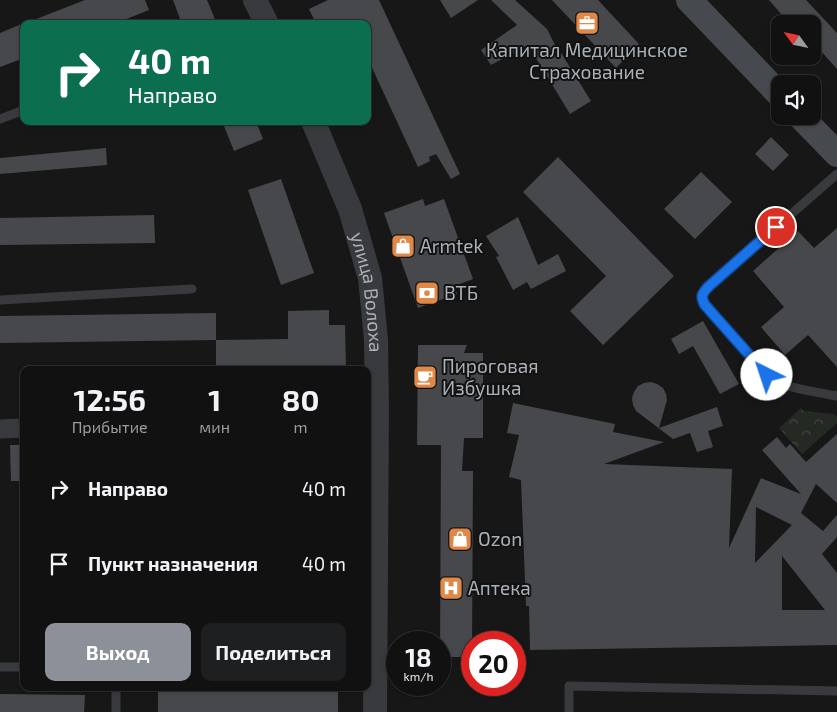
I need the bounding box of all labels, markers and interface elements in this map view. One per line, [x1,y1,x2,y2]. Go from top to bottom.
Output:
office icon: Капитал Медицинское Страхование [574,10,600,36]
north arrow [771,15,821,65]
map controls [771,15,821,125]
place label: Капитал Медицинское Страхование [486,38,688,83]
text: 40 m [128,39,211,81]
icon: right [45,40,110,105]
button: sound [771,75,821,125]
text: Направо [128,81,217,107]
pin [755,206,797,248]
icon: arrive [762,213,790,241]
street label: улица Волоха [345,229,388,352]
shop icon: Armtek [390,233,416,259]
place label: Armtek [420,234,484,257]
bank icon: ВТБ [414,280,440,306]
place label: ВТБ [444,281,478,304]
position arrow [740,348,792,400]
place label: Пироговая Избушка [442,354,539,400]
cafe icon: Пироговая Избушка [412,364,438,390]
text: 12:56 [73,381,146,417]
text: 1 [208,381,221,417]
text: 80 [282,381,319,417]
text: Прибытие [72,417,148,436]
text: мин [199,417,230,436]
text: m [293,417,308,436]
icon: right [45,475,73,503]
text: Направо [88,477,168,500]
text: 40 m [302,477,346,500]
shop icon: Ozon [447,526,473,552]
place label: Ozon [478,527,522,550]
icon: arrive [45,550,73,578]
text: Пункт назначения [88,552,258,575]
text: 40 m [302,552,346,575]
hospital icon: Аптека [438,575,464,601]
place label: Аптека [468,576,531,599]
button: Выход [45,623,191,681]
button: Поделиться [201,623,346,681]
speed limit sign: 20 [461,631,526,696]
text: 18 [405,642,432,672]
text: km/h [404,669,433,683]

